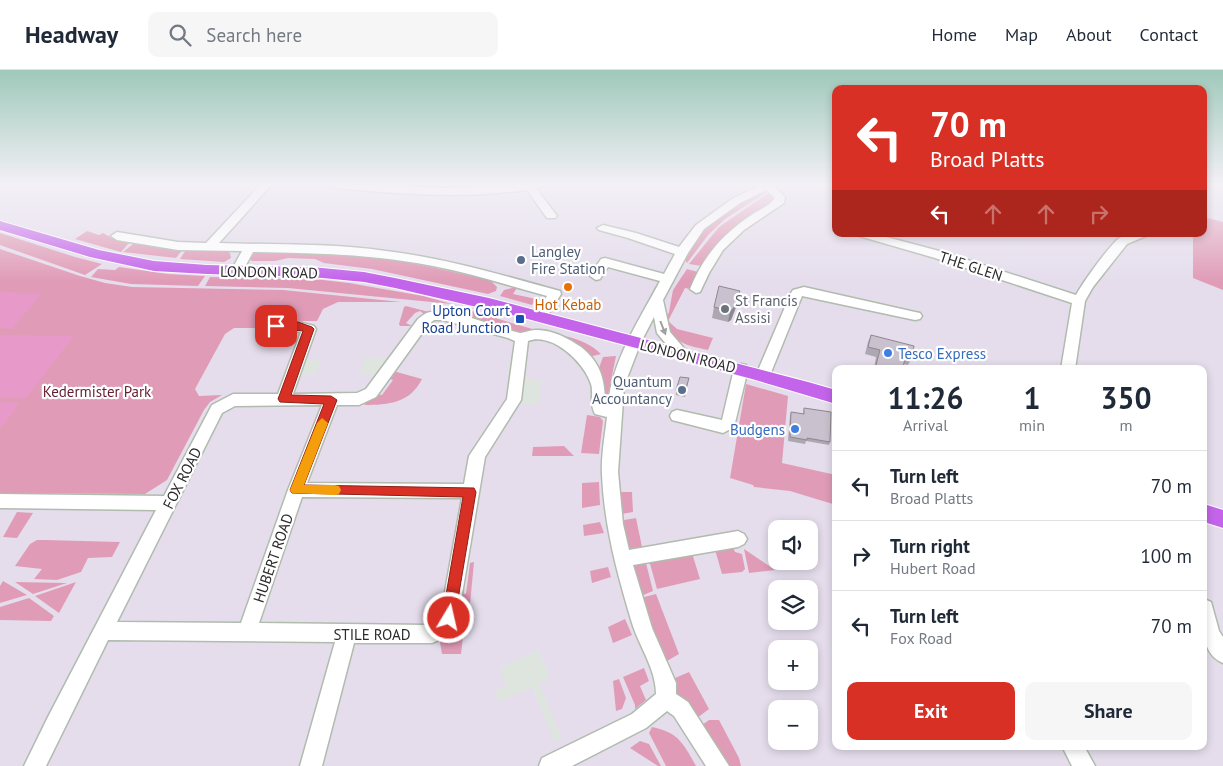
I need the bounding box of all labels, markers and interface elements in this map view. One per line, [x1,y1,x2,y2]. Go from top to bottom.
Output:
search box [148,12,498,57]
text: Headway [25,19,118,50]
icon: search [166,21,194,49]
text: Search here [206,23,302,47]
text: Home [931,23,977,46]
text: Map [1005,23,1038,46]
text: About [1066,23,1112,46]
text: Contact [1140,23,1198,46]
text: 70 m [930,101,1007,147]
icon: left [847,105,912,170]
text: Broad Platts [930,145,1045,173]
icon: left [926,200,954,228]
icon: ahead [979,200,1007,228]
icon: ahead [1032,200,1060,228]
icon: right [1085,200,1113,228]
place label: Langley Fire Station [531,242,605,278]
street label: THE GLEN [937,247,1005,285]
marker: Langley Fire Station [515,254,527,266]
street label: LONDON ROAD [220,262,318,282]
marker: Hot Kebab [562,281,574,293]
place label: St Francis Assisi [735,291,798,327]
place label: Hot Kebab [535,295,601,314]
place label: Upton Court Road Junction [421,301,510,337]
marker: St Francis Assisi [719,303,731,315]
pin [255,305,297,347]
icon: arrive [262,312,290,340]
marker: Upton Court Road Junction [514,313,526,325]
one-way arrow [659,321,667,336]
street label: LONDON ROAD [638,335,738,377]
place label: Tesco Express [898,344,986,363]
marker: Tesco Express [882,347,894,359]
place label: Quantum Accountancy [592,372,672,408]
text: 11:26 [887,378,964,417]
text: 1 [1024,378,1041,417]
text: 350 [1100,378,1152,417]
park label: Kedermister Park [43,382,152,401]
marker: Quantum Accountancy [676,384,688,396]
text: Arrival [903,415,948,435]
text: min [1019,415,1045,435]
text: m [1120,415,1133,435]
place label: Budgens [730,420,785,439]
marker: Budgens [789,423,801,435]
street label: FOX ROAD [158,444,206,512]
text: Turn left [890,464,959,488]
icon: left [847,472,875,500]
text: 70 m [1151,474,1192,498]
text: Broad Platts [890,488,973,508]
street label: HUBERT ROAD [249,511,297,605]
map controls [768,520,818,750]
button: sound [768,520,818,570]
text: Turn right [890,534,970,558]
icon: right [847,542,875,570]
text: 100 m [1140,544,1192,568]
text: Hubert Road [890,558,976,578]
button: layers [768,580,818,630]
position arrow [422,591,474,643]
text: Turn left [890,604,959,628]
icon: left [847,612,875,640]
text: 70 m [1151,614,1192,638]
street label: STILE ROAD [333,625,411,644]
text: Fox Road [890,628,952,648]
button: + [768,640,818,690]
button: Exit [847,682,1015,740]
button: Share [1025,682,1192,740]
button: − [768,700,818,750]

